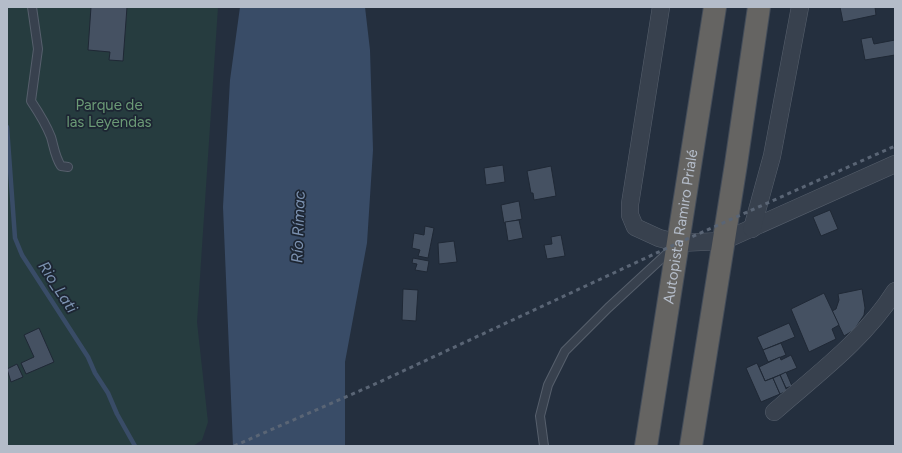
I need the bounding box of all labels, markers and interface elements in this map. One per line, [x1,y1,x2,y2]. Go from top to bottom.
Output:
park label: Parque de las Leyendas [66,96,152,131]
street label: Autopista Ramiro Prialé [659,148,702,305]
water label: Río Rímac [287,190,309,264]
water label: Rio_Lati [34,258,82,317]

